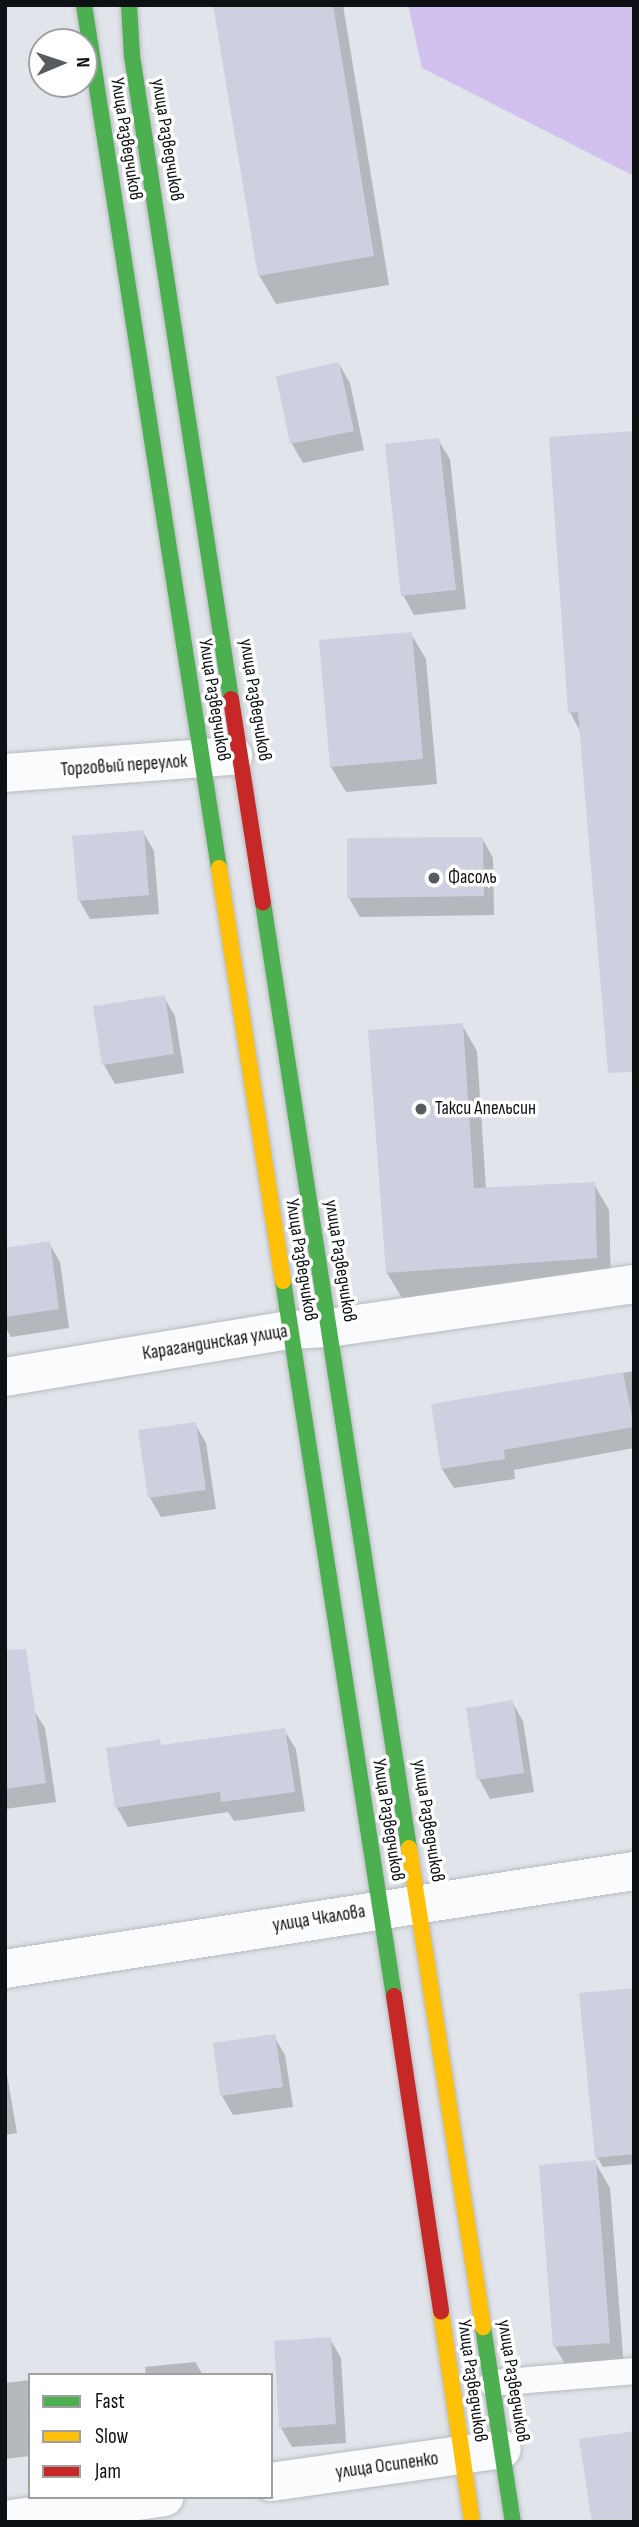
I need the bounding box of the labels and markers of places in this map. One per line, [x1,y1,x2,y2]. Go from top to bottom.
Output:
place label: Фасоль [448,867,497,889]
marker: Фасоль [426,870,442,886]
place label: Такси Апельсин [435,1098,536,1120]
marker: Такси Апельсин [413,1101,429,1117]

